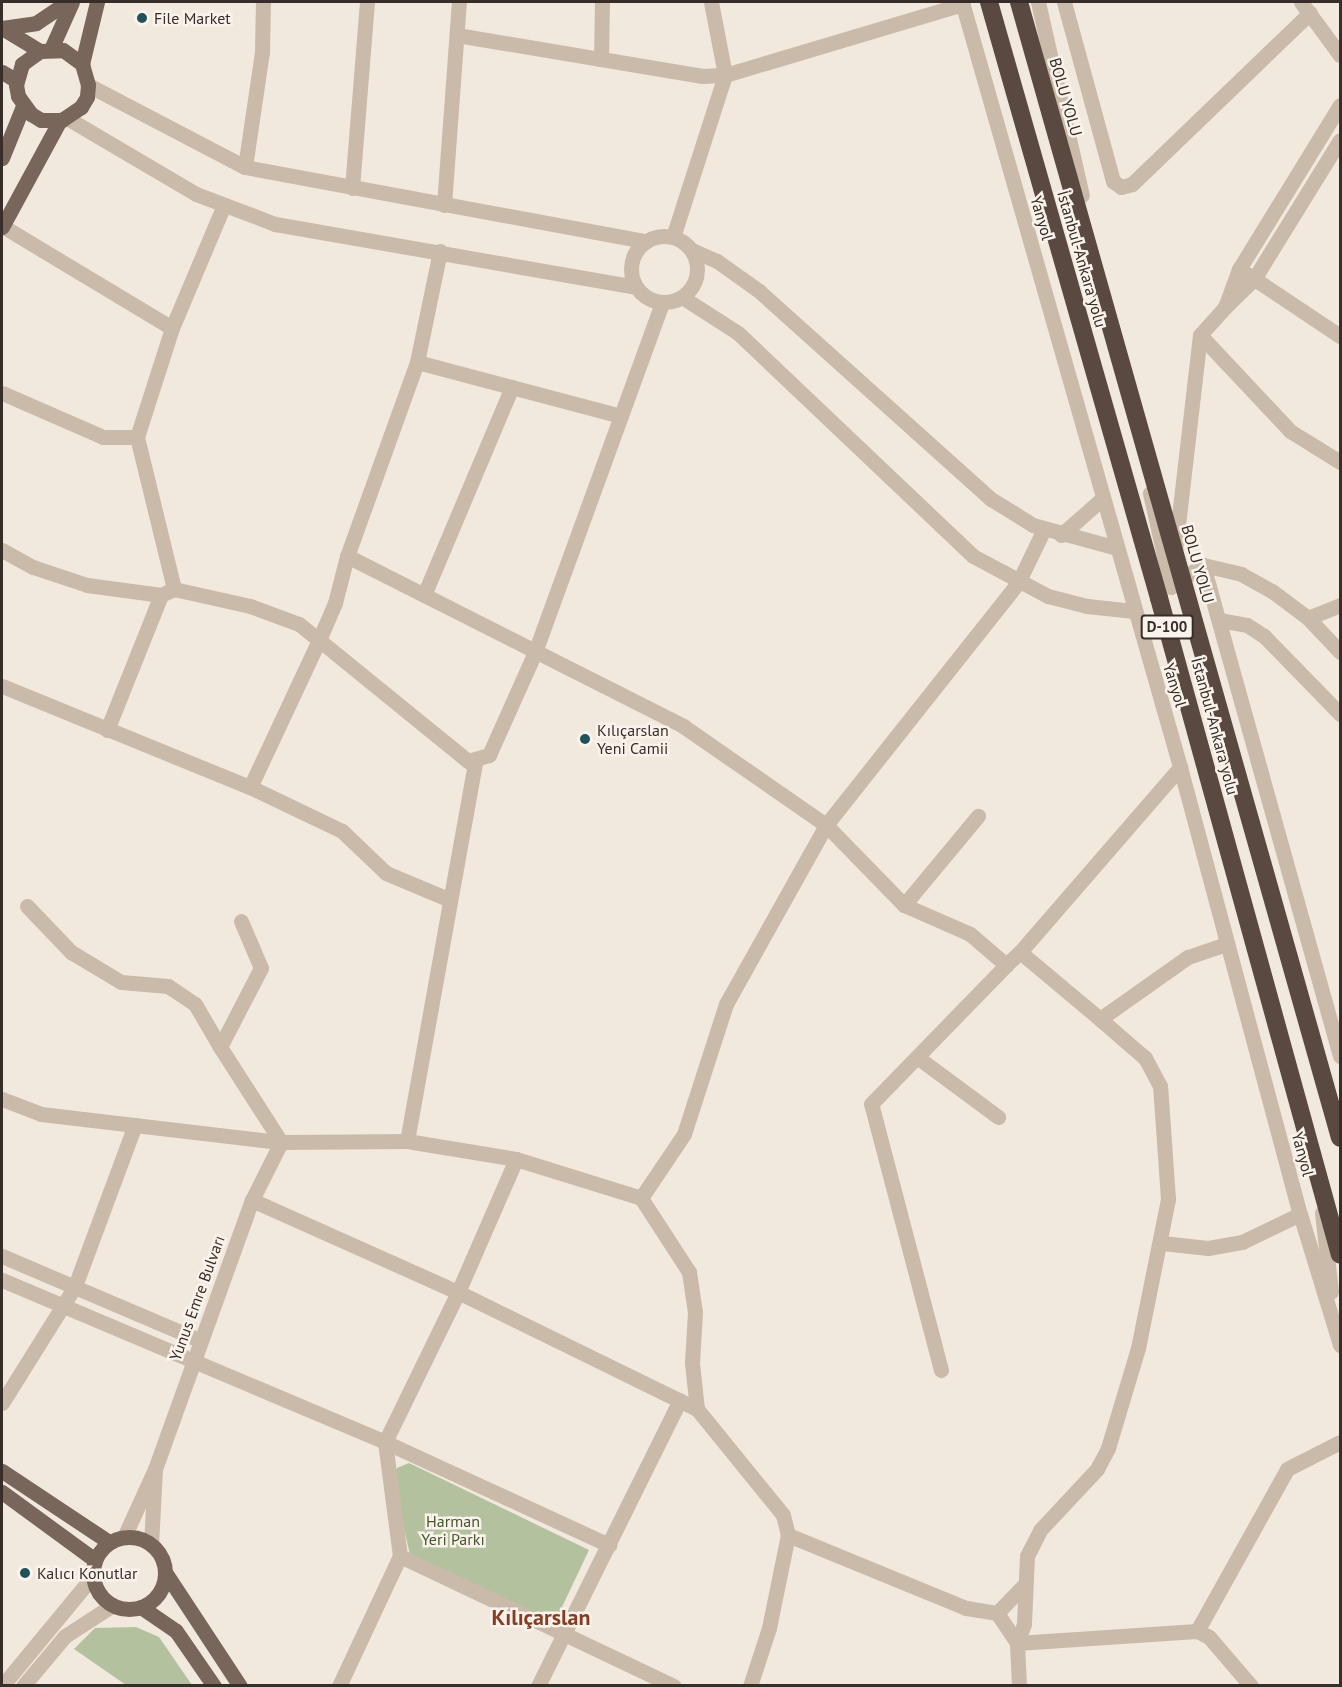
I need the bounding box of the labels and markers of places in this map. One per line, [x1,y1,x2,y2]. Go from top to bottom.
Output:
place label: File Market [154,8,231,28]
marker: File Market [135,11,149,25]
place label: Kılıçarslan Yeni Camii [597,720,669,758]
marker: Kılıçarslan Yeni Camii [578,732,592,746]
place label: Kalıcı Konutlar [37,1563,137,1583]
marker: Kalıcı Konutlar [18,1566,32,1580]

